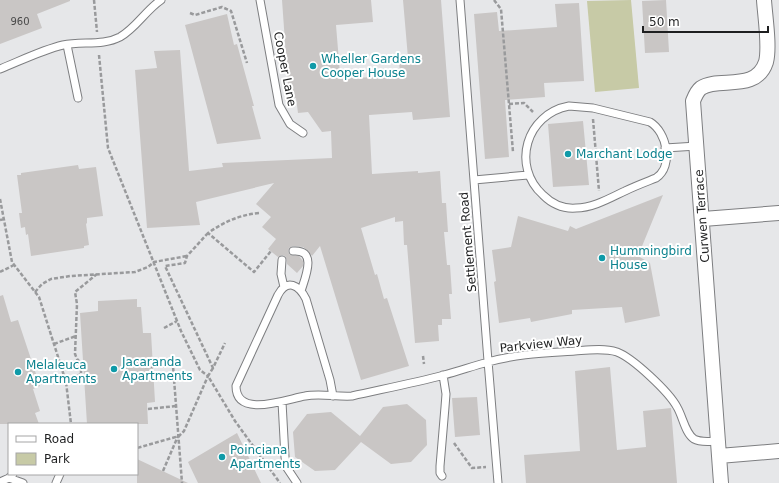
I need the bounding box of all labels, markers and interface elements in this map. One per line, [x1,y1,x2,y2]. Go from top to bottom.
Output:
scale bar [643,8,768,34]
text: 50 m [649,15,680,29]
house number: 960 [10,16,30,27]
street label: Cooper Lane [271,30,299,108]
place label: Wheller Gardens Cooper House [321,52,421,80]
marker: Wheller Gardens Cooper House [308,61,318,71]
place label: Marchant Lodge [576,147,673,161]
marker: Marchant Lodge [563,149,573,159]
street label: Curwen Terrace [692,169,712,263]
street label: Settlement Road [457,191,479,293]
place label: Hummingbird House [610,244,692,272]
marker: Hummingbird House [597,253,607,263]
street label: Parkview Way [499,333,583,355]
place label: Jacaranda Apartments [121,355,192,383]
place label: Melaleuca Apartments [26,358,96,386]
marker: Jacaranda Apartments [109,364,119,374]
marker: Melaleuca Apartments [13,367,23,377]
legend [8,423,138,475]
text: Road [44,432,74,446]
place label: Poinciana Apartments [230,443,300,471]
text: Park [44,452,70,466]
marker: Poinciana Apartments [217,452,227,462]

